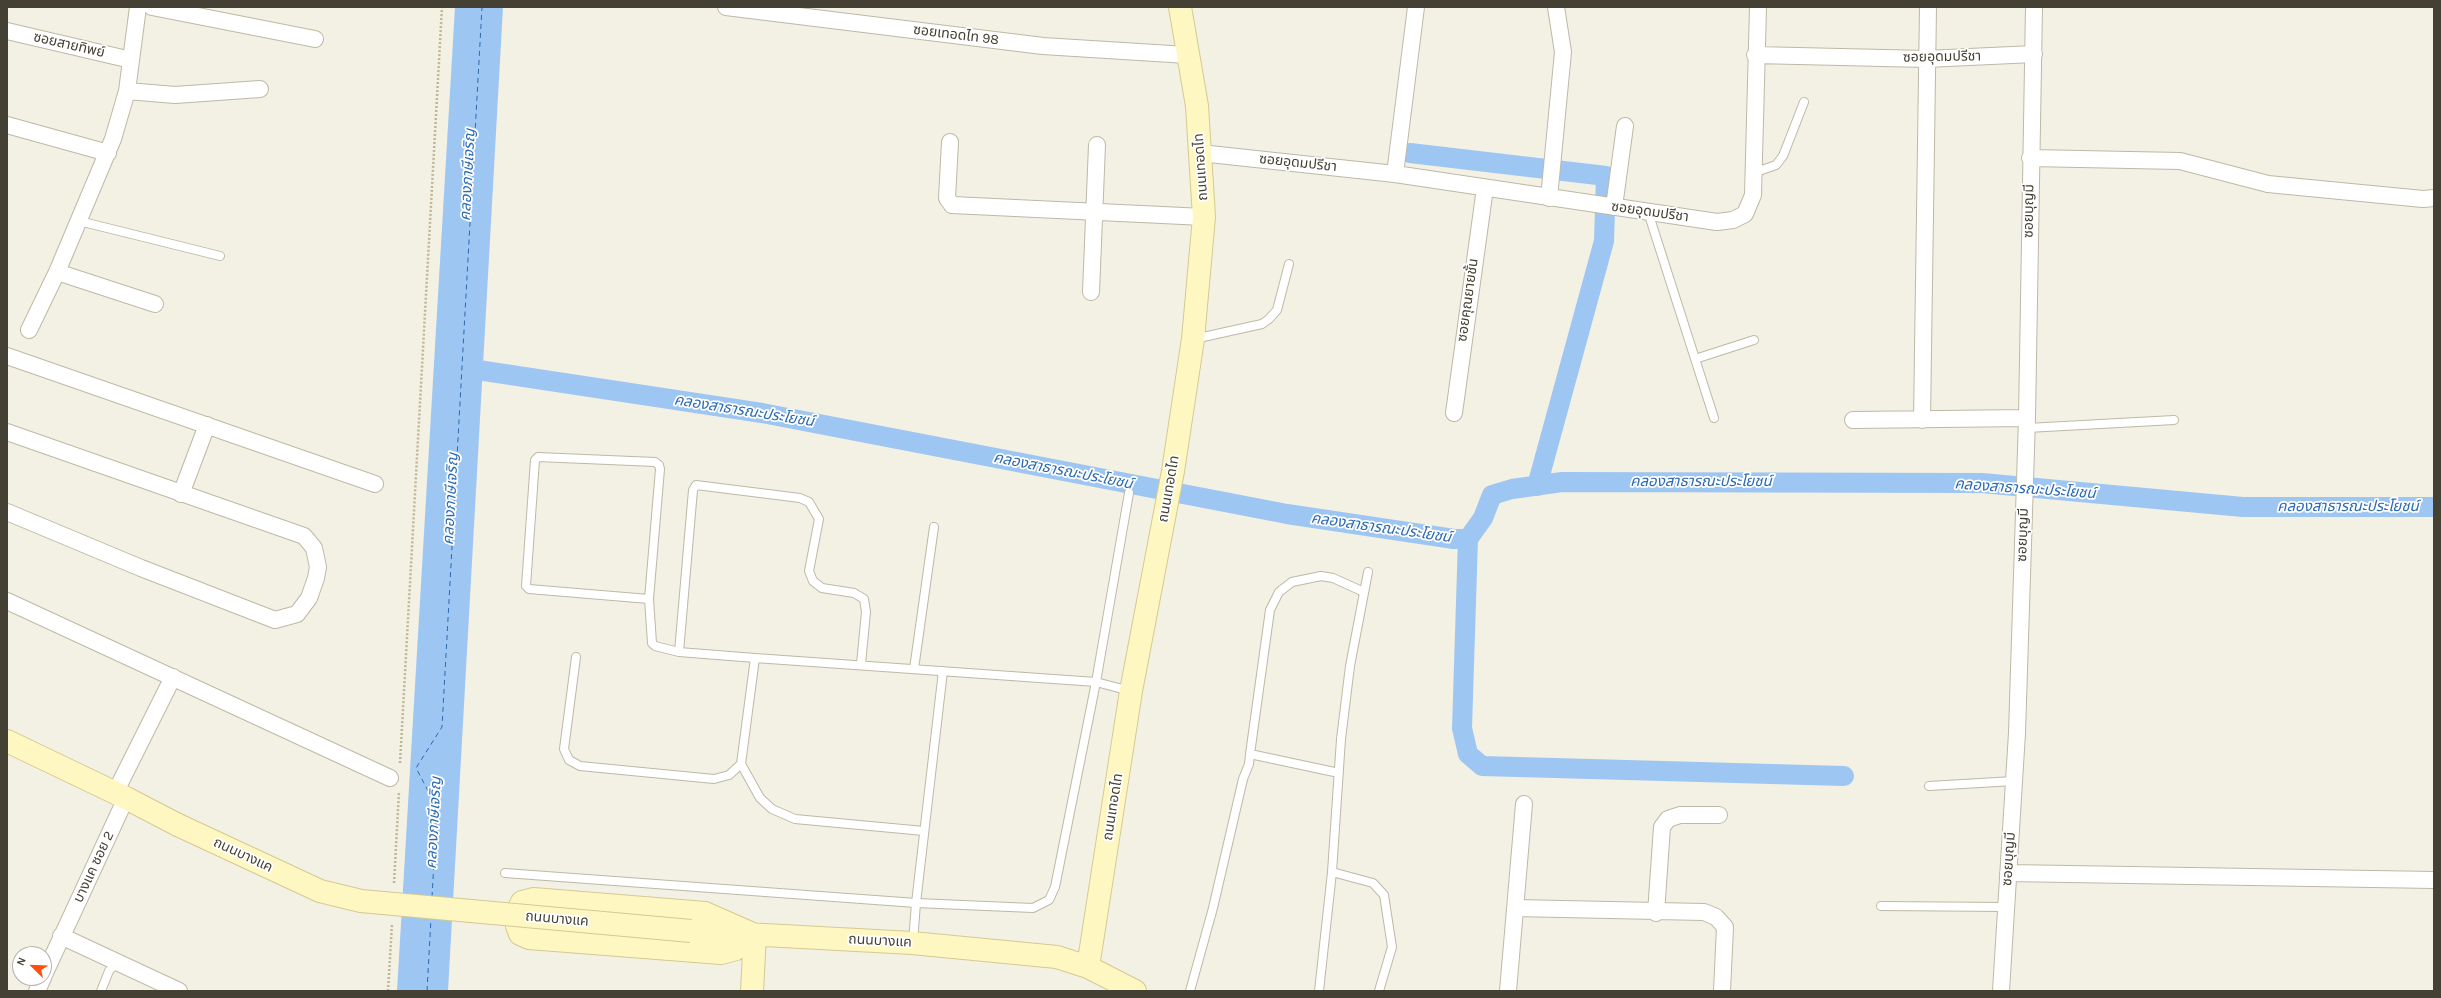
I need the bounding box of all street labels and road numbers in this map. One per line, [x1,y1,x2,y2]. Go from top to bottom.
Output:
street label: ซอยเทอดไท 98 [912,21,1000,49]
street label: ซอยสายทิพย์ [32,29,106,61]
street label: ซอยอุดมปรีชา [1903,48,1981,66]
street label: ถนนเทอดไท [1190,133,1212,201]
street label: ซอยอุดมปรีชา [1258,151,1338,175]
street label: ซอยบุญมี [2020,184,2038,238]
street label: ซอยอุดมปรีชา [1610,198,1690,226]
street label: ซอยคุณยายชั้น [1454,257,1482,343]
street label: ถนนเทอดไท [1155,454,1183,524]
street label: ซอยบุญมี [2014,508,2032,562]
street label: ถนนเทอดไท [1099,772,1127,842]
street label: บางแค ซอย 2 [70,829,118,905]
street label: ซอยบุญมี [1999,832,2019,886]
street label: ถนนบางแค [211,834,275,876]
street label: ถนนบางแค [525,908,589,930]
street label: ถนนบางแค [848,931,912,951]

